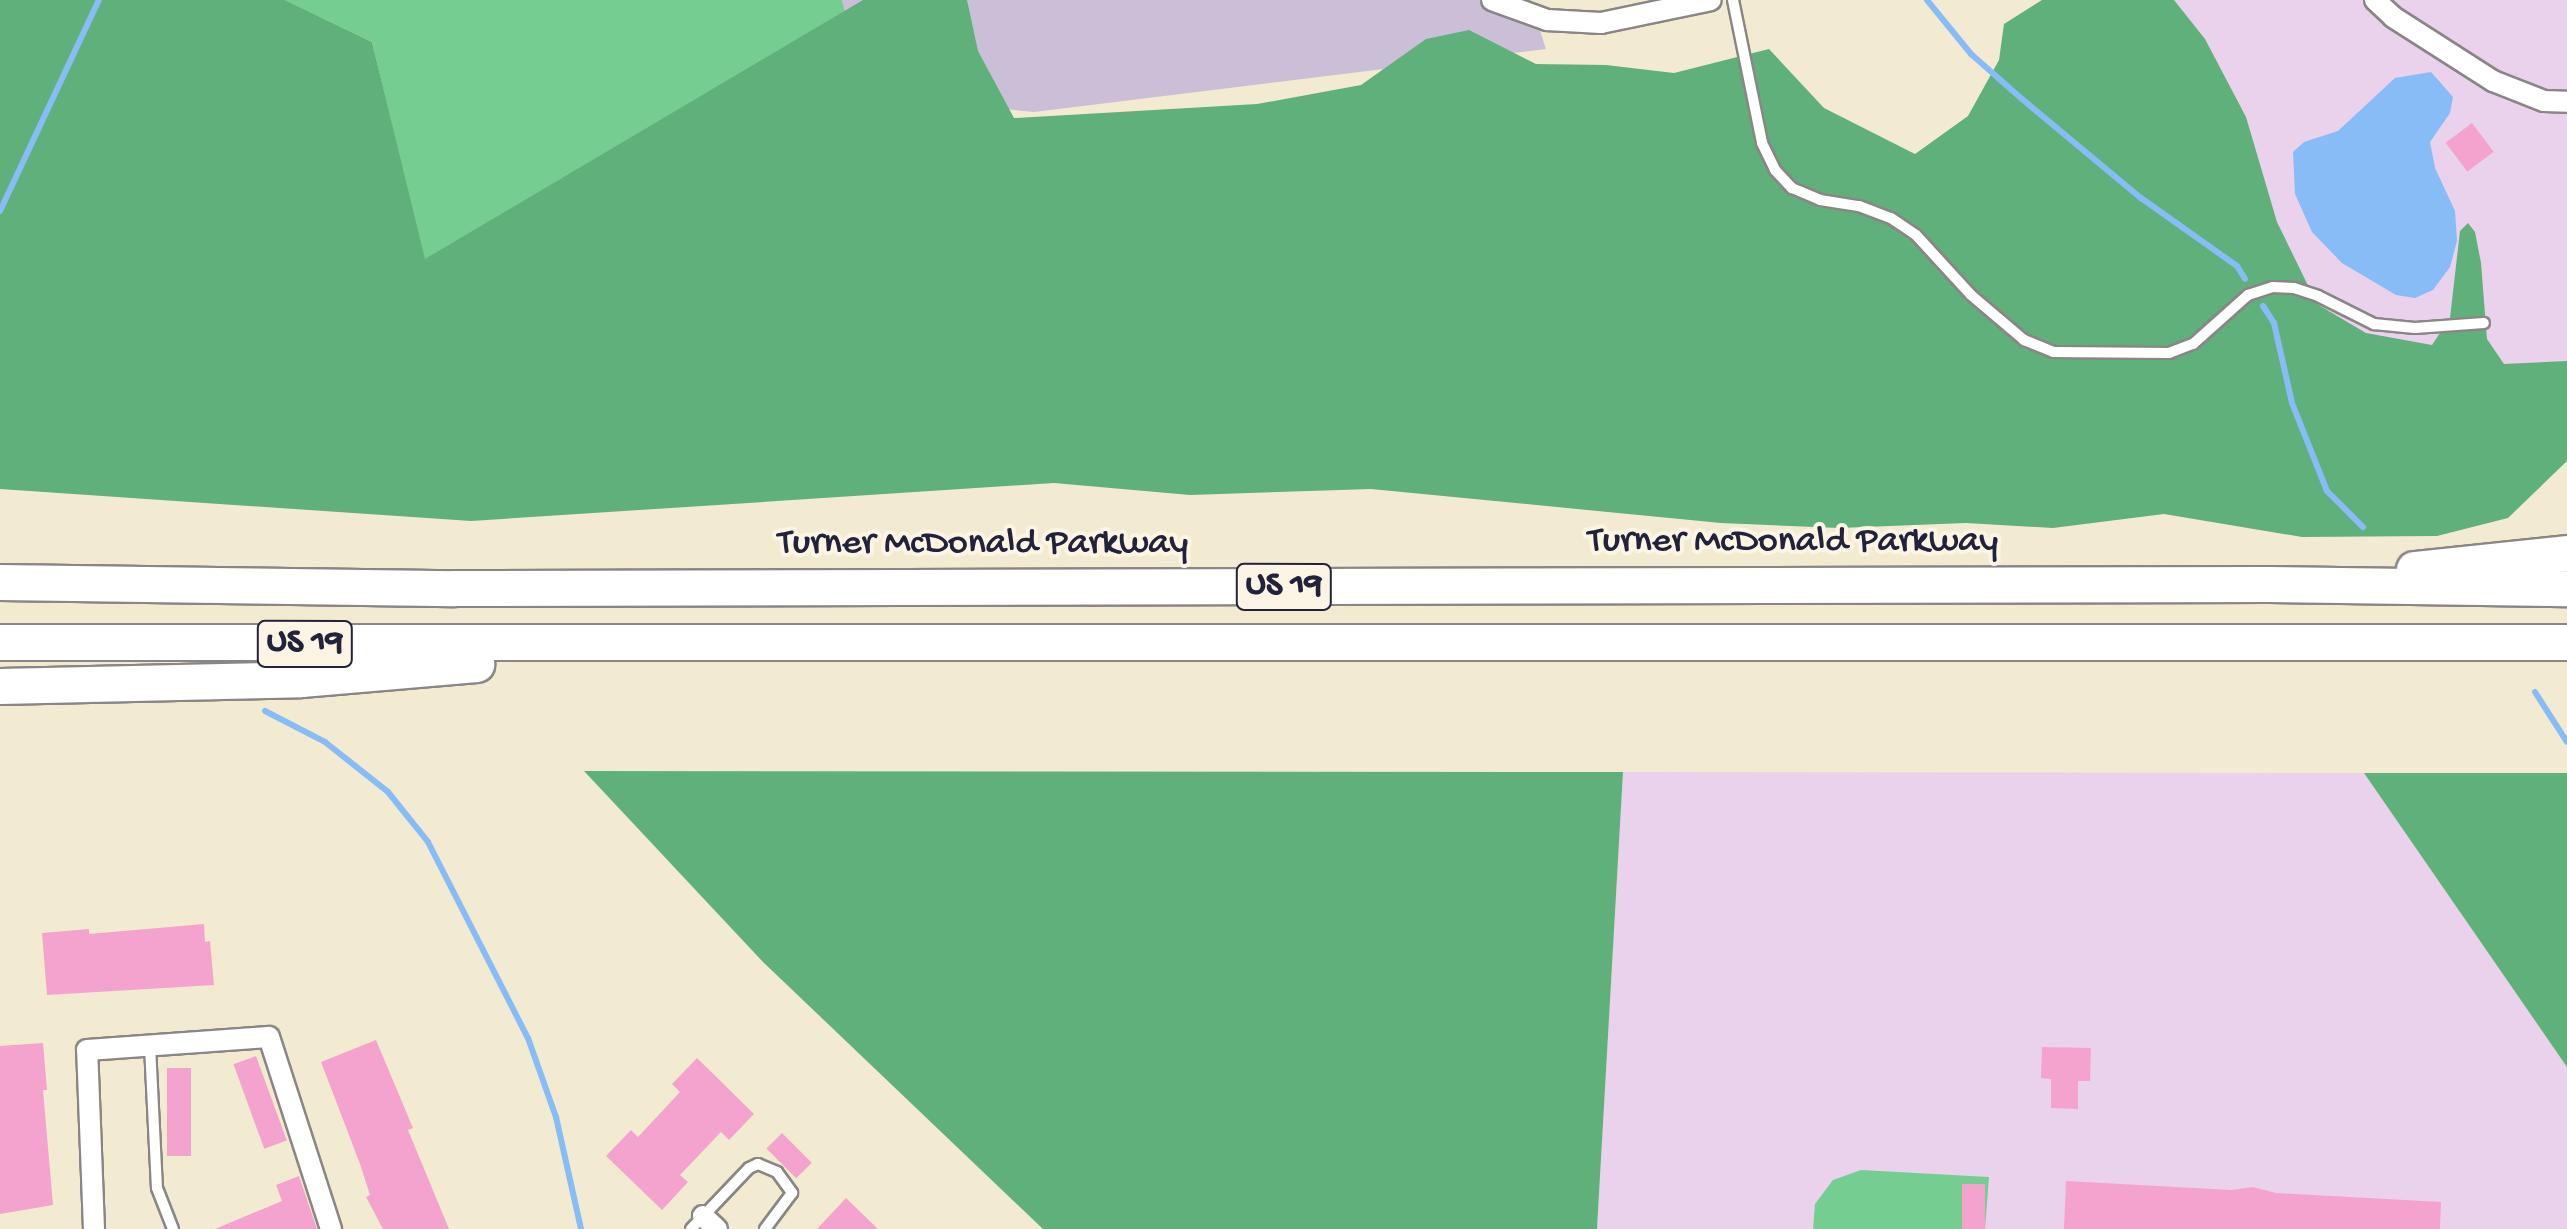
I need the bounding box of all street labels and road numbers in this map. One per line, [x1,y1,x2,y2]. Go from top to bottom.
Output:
street label: Turner McDonald Parkway [1588,520,1998,566]
street label: Turner McDonald Parkway [778,522,1188,568]
road number: US 19 [1234,557,1334,617]
road number: US 19 [255,614,355,674]

